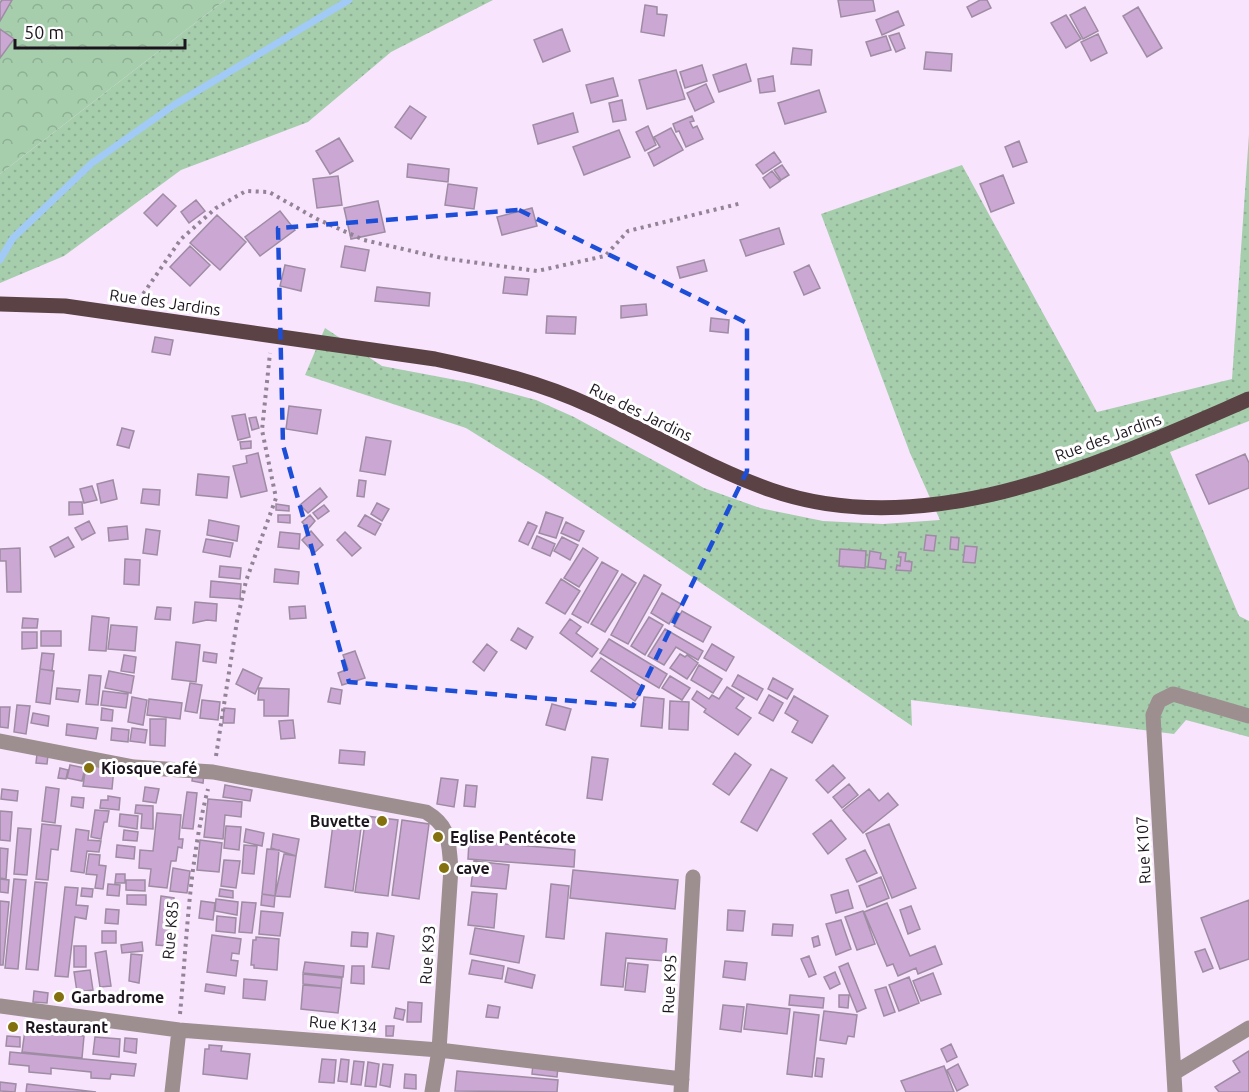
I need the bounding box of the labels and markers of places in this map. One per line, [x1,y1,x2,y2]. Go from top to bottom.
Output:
place label: Kiosque café [101,759,197,777]
marker: Kiosque café [82,761,96,775]
place label: Buvette [310,812,370,830]
marker: Buvette [375,814,389,828]
place label: Eglise Pentécote [450,828,576,846]
marker: Eglise Pentécote [431,830,445,844]
place label: cave [456,859,490,877]
marker: cave [437,861,451,875]
place label: Garbadrome [71,988,164,1006]
marker: Garbadrome [52,990,66,1004]
place label: Restaurant [25,1018,108,1036]
marker: Restaurant [6,1020,20,1034]

